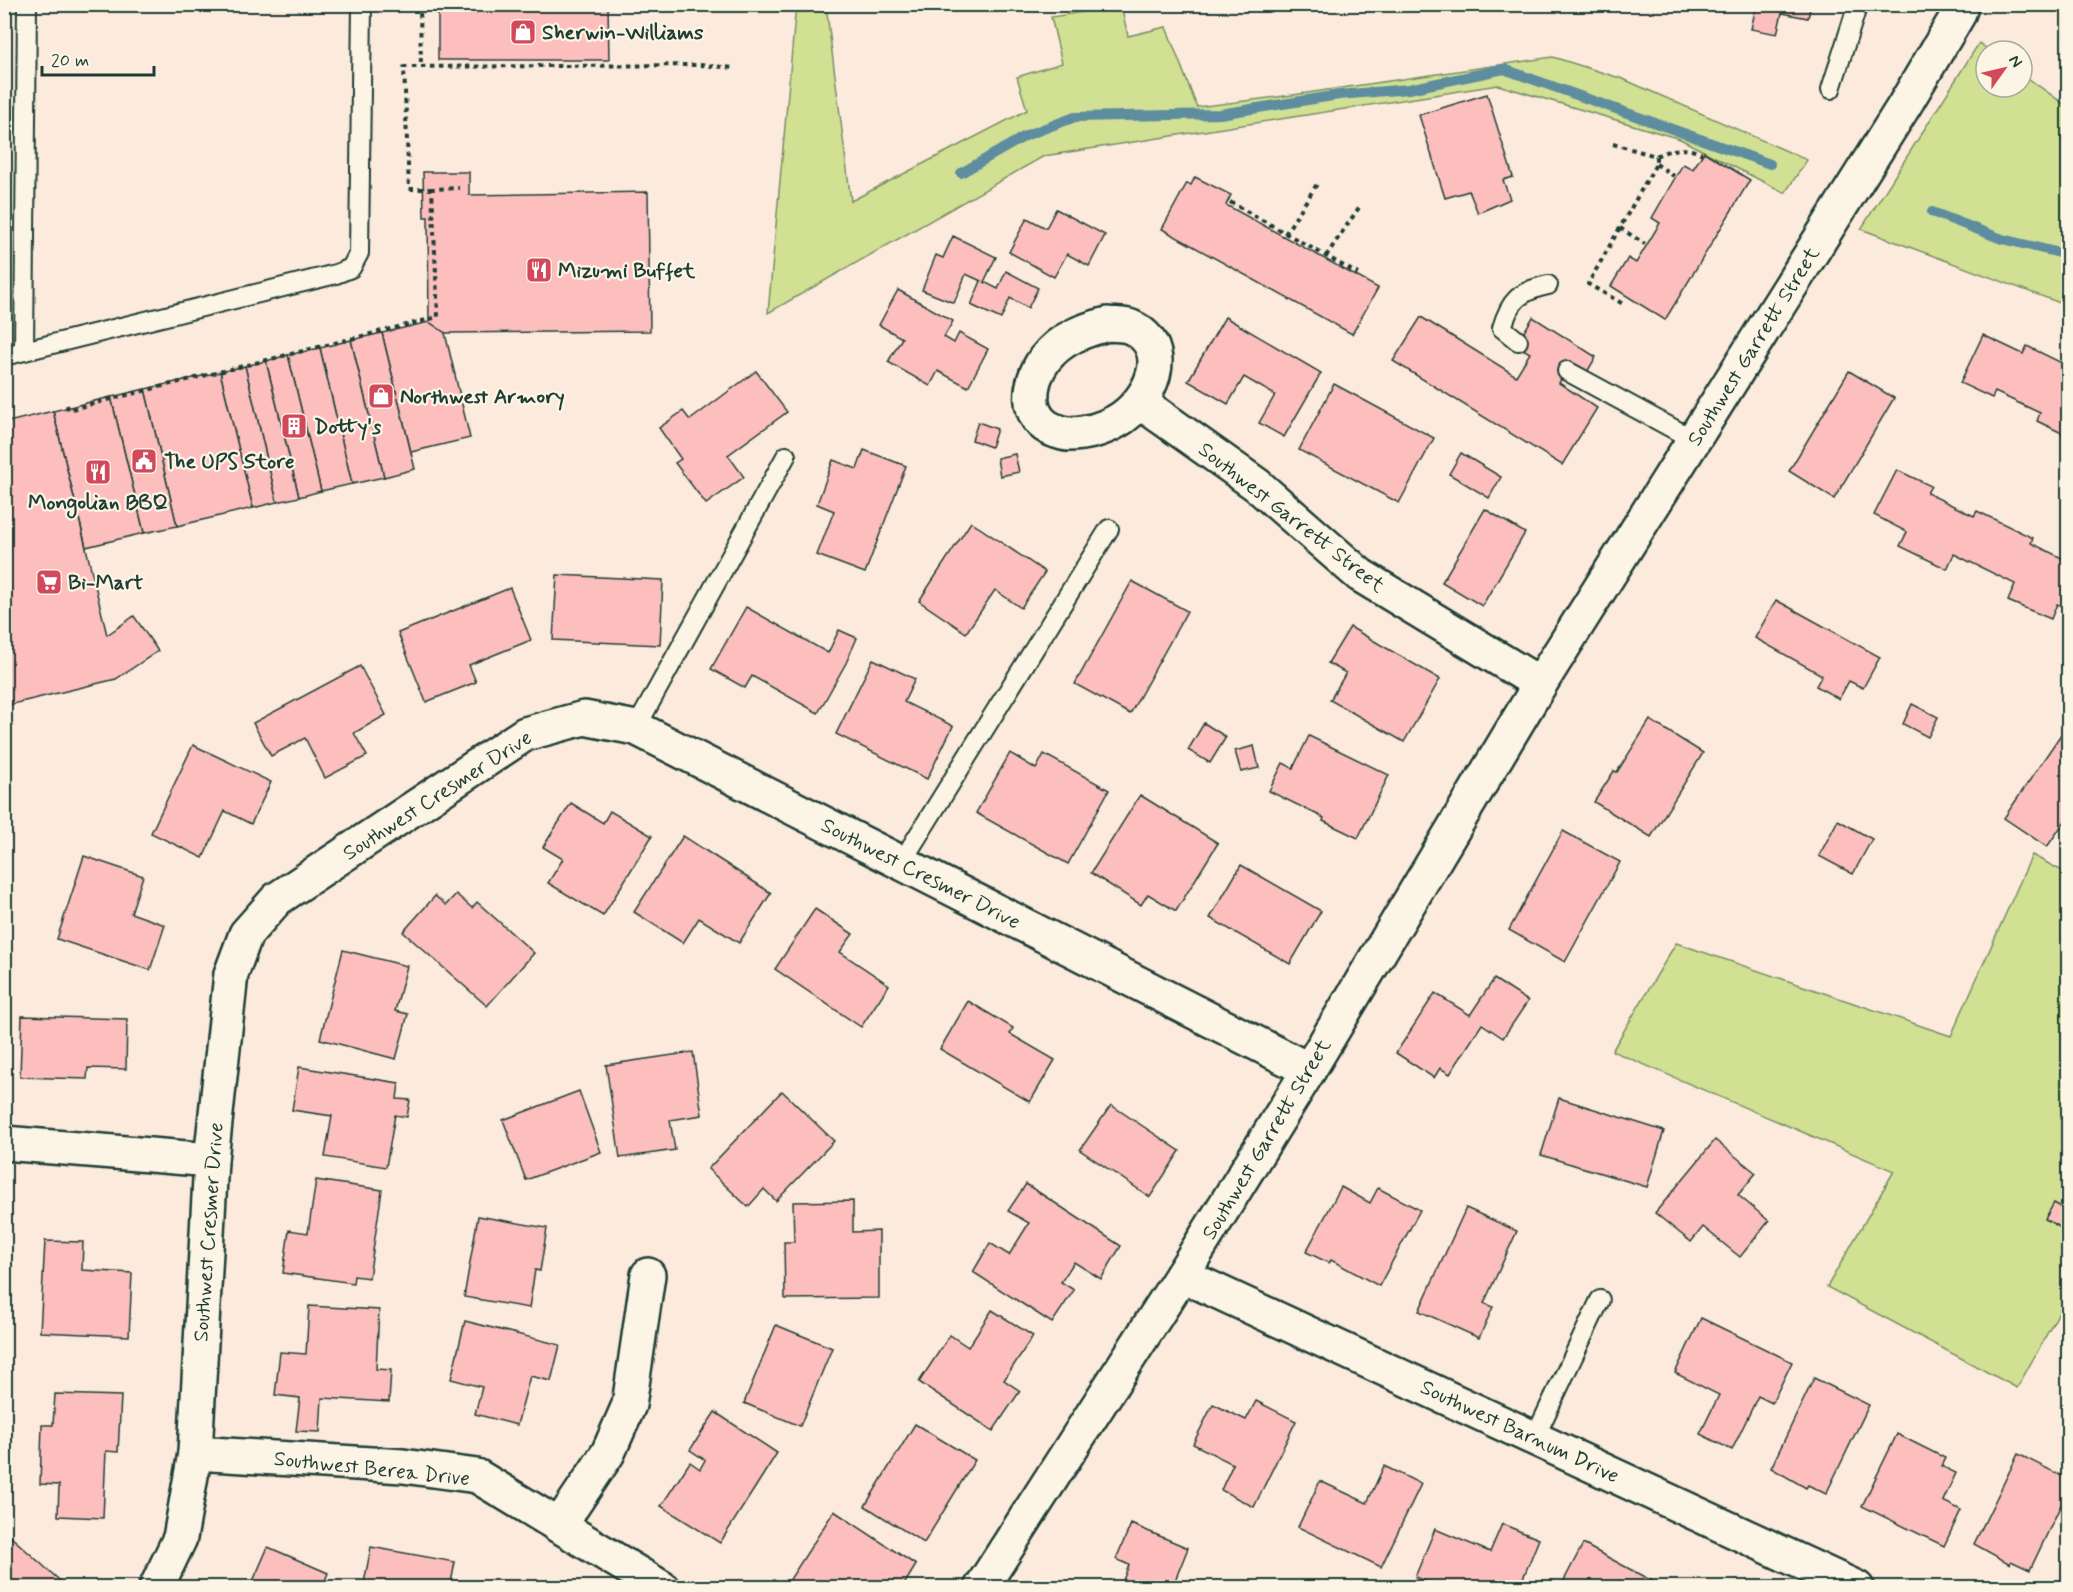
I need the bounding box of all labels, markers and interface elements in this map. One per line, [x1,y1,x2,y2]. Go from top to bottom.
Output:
shop icon: Sherwin-Williams [508,17,538,47]
place label: Sherwin-Williams [542,19,704,47]
scale bar [42,39,154,77]
north arrow [1974,39,2034,99]
text: 20 m [51,49,89,73]
text: N [2004,51,2027,72]
street label: Southwest Garrett Street [1681,241,1827,451]
restaurant icon: Mizumi Buffet [524,255,554,285]
place label: Mizumi Buffet [558,257,696,285]
shop icon: Northwest Armory [366,381,396,411]
place label: Northwest Armory [400,383,565,411]
building icon: Dotty's [279,411,309,441]
place label: Dotty's [314,413,382,441]
street label: Southwest Garrett Street [1192,436,1391,600]
public building icon: The UPS Store [129,446,159,476]
place label: The UPS Store [164,448,294,476]
restaurant icon: Mongolian BBQ [83,457,113,487]
place label: Mongolian BBQ [28,489,168,519]
supermarket icon: Bi-Mart [34,567,64,597]
place label: Bi-Mart [68,569,143,597]
street label: Southwest Cresmer Drive [338,724,537,868]
street label: Southwest Cresmer Drive [816,811,1025,936]
street label: Southwest Garrett Street [1196,1033,1338,1245]
street label: Southwest Cresmer Drive [187,1121,231,1343]
street label: Southwest Barnum Drive [1416,1373,1624,1490]
street label: Southwest Berea Drive [273,1445,471,1493]

